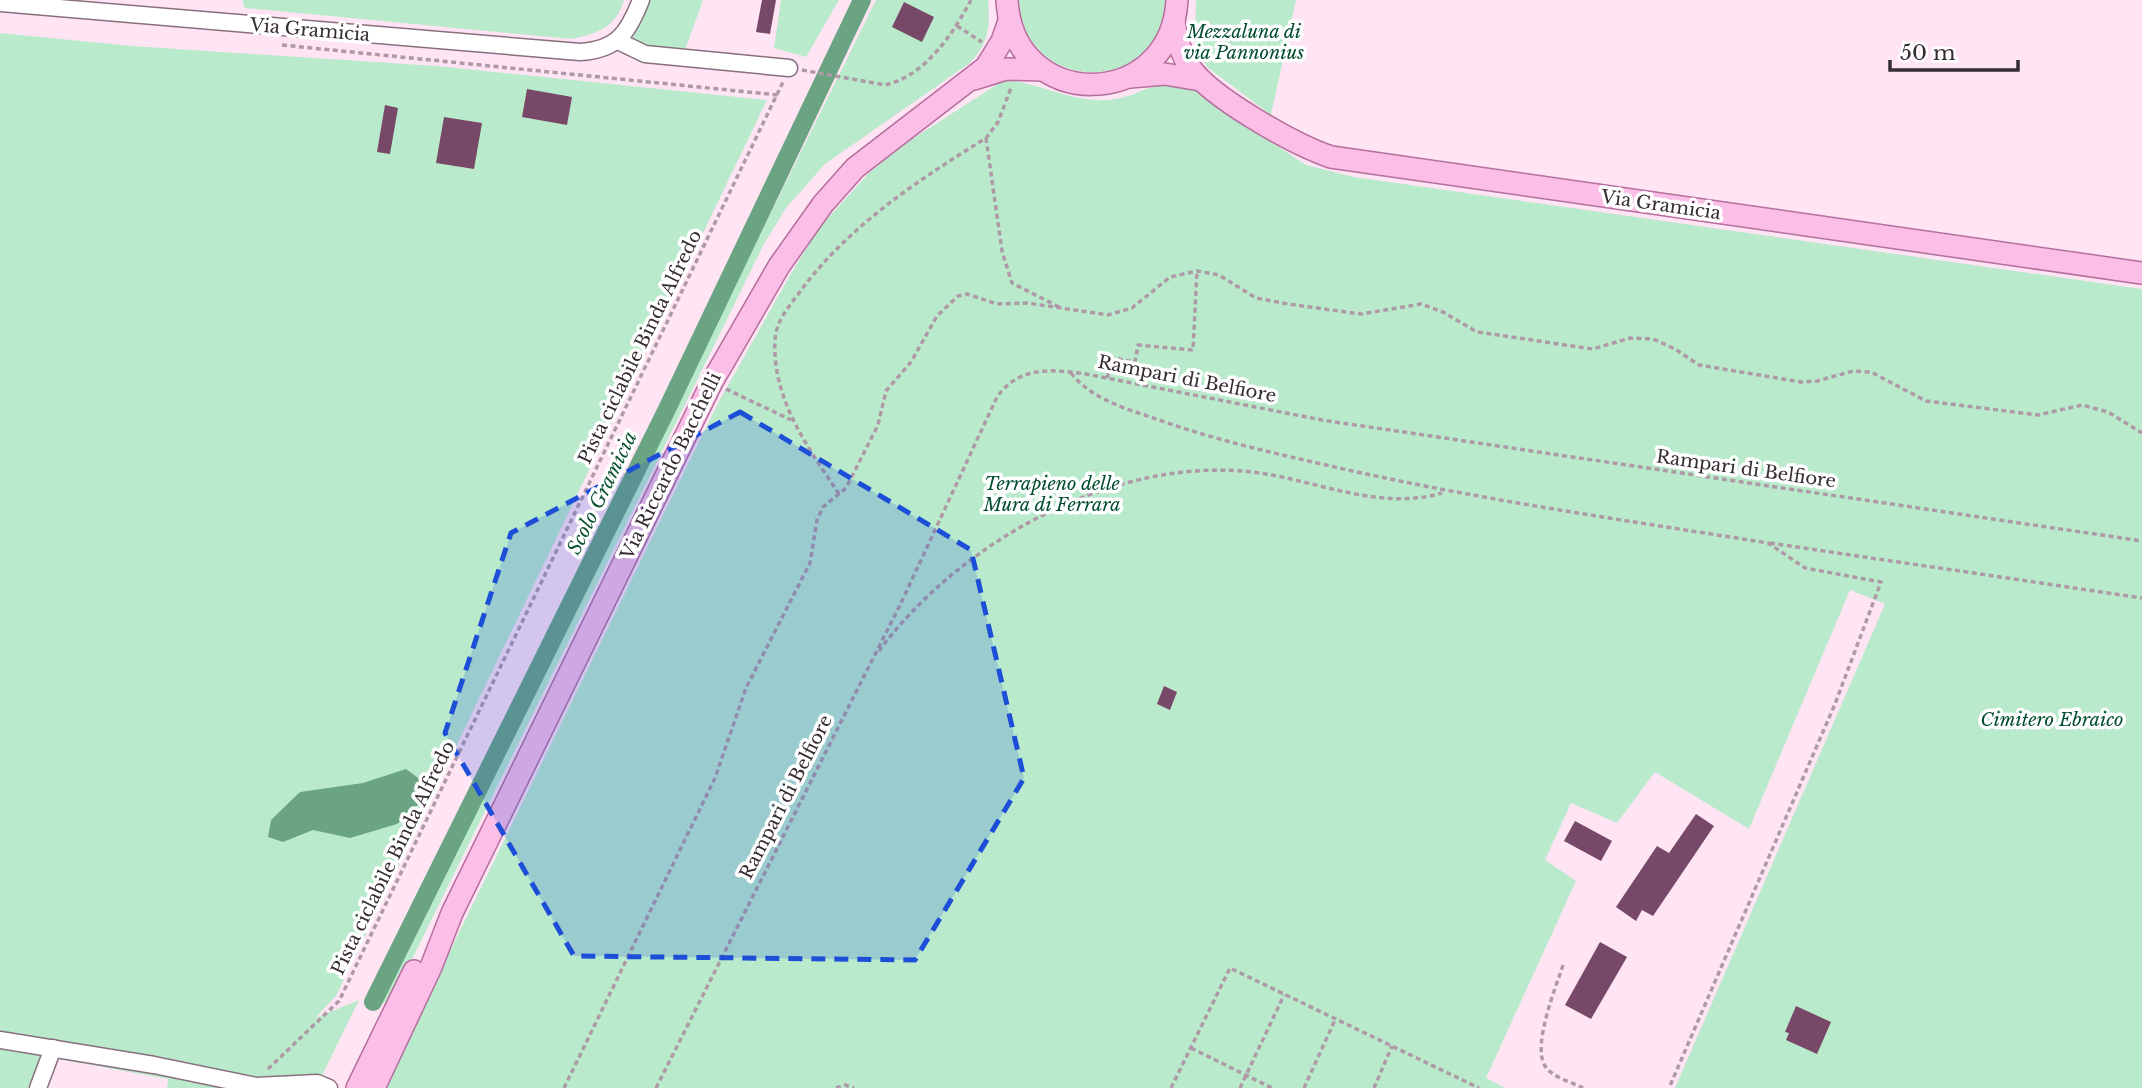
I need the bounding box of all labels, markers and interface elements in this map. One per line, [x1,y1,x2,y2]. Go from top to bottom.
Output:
street label: Via Gramicia [248,14,371,46]
park label: Mezzaluna di via Pannonius [1184,21,1304,64]
scale bar [1890,28,2018,72]
text: 50 m [1900,40,1956,66]
street label: Via Gramicia [1599,186,1722,224]
street label: Pista ciclabile Binda Alfredo [574,226,706,468]
street label: Rampari di Belfiore [1096,351,1278,407]
street label: Via Riccardo Bacchelli [616,369,726,564]
water label: Scolo Gramicia [562,428,642,558]
street label: Rampari di Belfiore [1655,445,1837,493]
park label: Terrapieno delle Mura di Ferrara [983,473,1120,516]
park label: Cimitero Ebraico [1980,709,2124,731]
street label: Rampari di Belfiore [735,711,837,883]
street label: Pista ciclabile Binda Alfredo [327,737,459,979]

